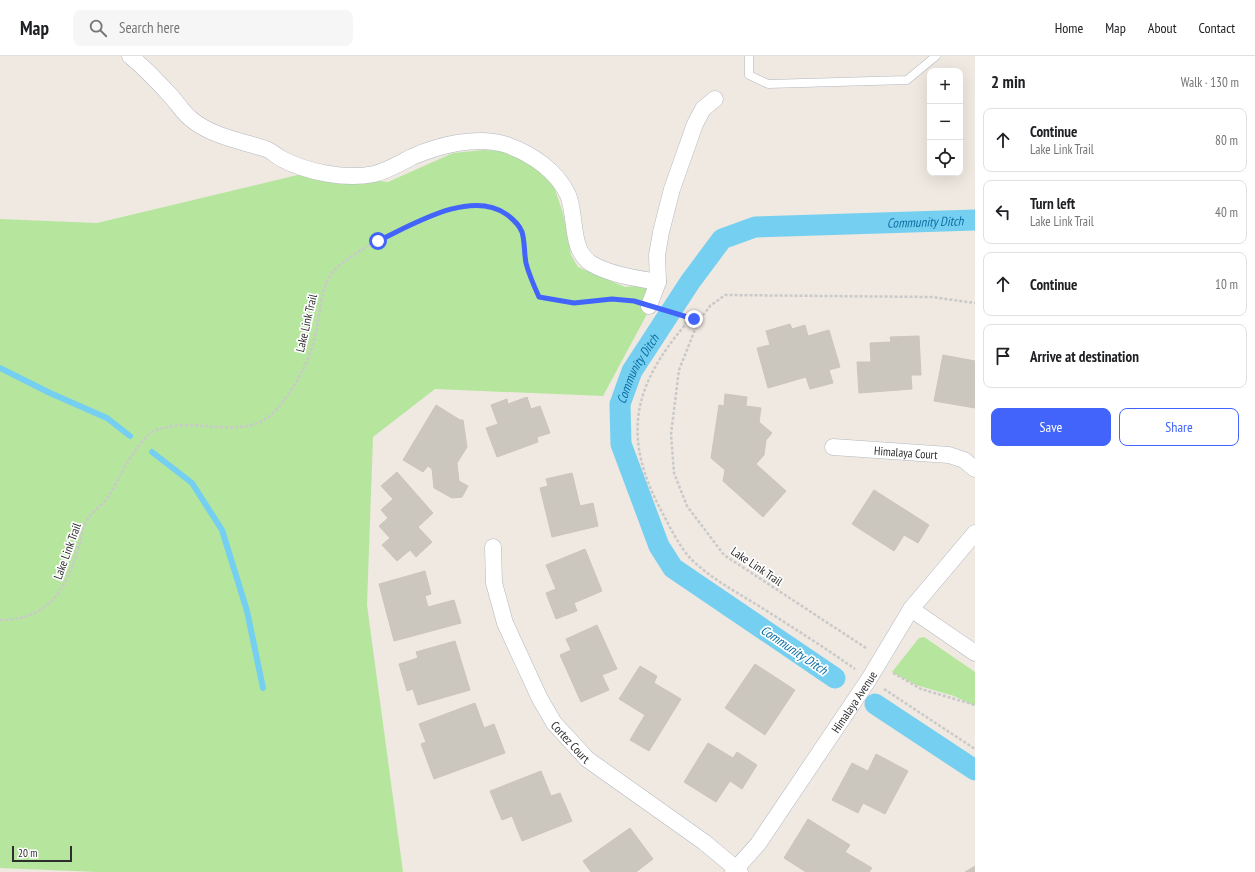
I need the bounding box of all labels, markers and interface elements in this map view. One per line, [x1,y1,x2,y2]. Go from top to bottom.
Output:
search box [73,10,353,46]
text: Map [20,16,49,40]
icon: search [87,17,109,39]
text: Search here [119,18,180,37]
text: Home [1055,19,1083,37]
text: Map [1105,19,1126,37]
text: About [1148,19,1177,37]
text: Contact [1199,19,1235,37]
map controls [927,68,963,176]
button: + [927,68,963,104]
text: 2 min [991,71,1025,93]
text: Walk · 130 m [1181,74,1239,91]
button: − [927,104,963,140]
text: Continue [1030,122,1077,141]
icon: ahead [992,129,1014,151]
text: 80 m [1215,132,1238,149]
button: locate [927,140,963,176]
text: Lake Link Trail [1030,141,1094,158]
text: Turn left [1030,194,1075,213]
icon: left [992,201,1014,223]
text: 40 m [1215,204,1238,221]
water label: Community Ditch [887,212,965,231]
text: Lake Link Trail [1030,213,1094,230]
route start [369,232,387,250]
icon: ahead [992,273,1014,295]
text: Continue [1030,275,1077,294]
text: 10 m [1215,276,1238,293]
street label: Lake Link Trail [292,292,320,353]
route end [685,310,703,328]
water label: Community Ditch [612,330,663,406]
icon: arrive [992,345,1014,367]
text: Arrive at destination [1030,347,1139,366]
button: Save [991,408,1111,446]
button: Share [1119,408,1239,446]
street label: Himalaya Court [874,442,939,462]
street label: Lake Link Trail [50,521,84,581]
street label: Lake Link Trail [728,543,786,589]
water label: Community Ditch [758,622,832,679]
street label: Himalaya Avenue [828,668,880,735]
street label: Cortez Court [548,718,593,767]
scale bar [12,844,72,863]
text: 20 m [18,846,37,860]

